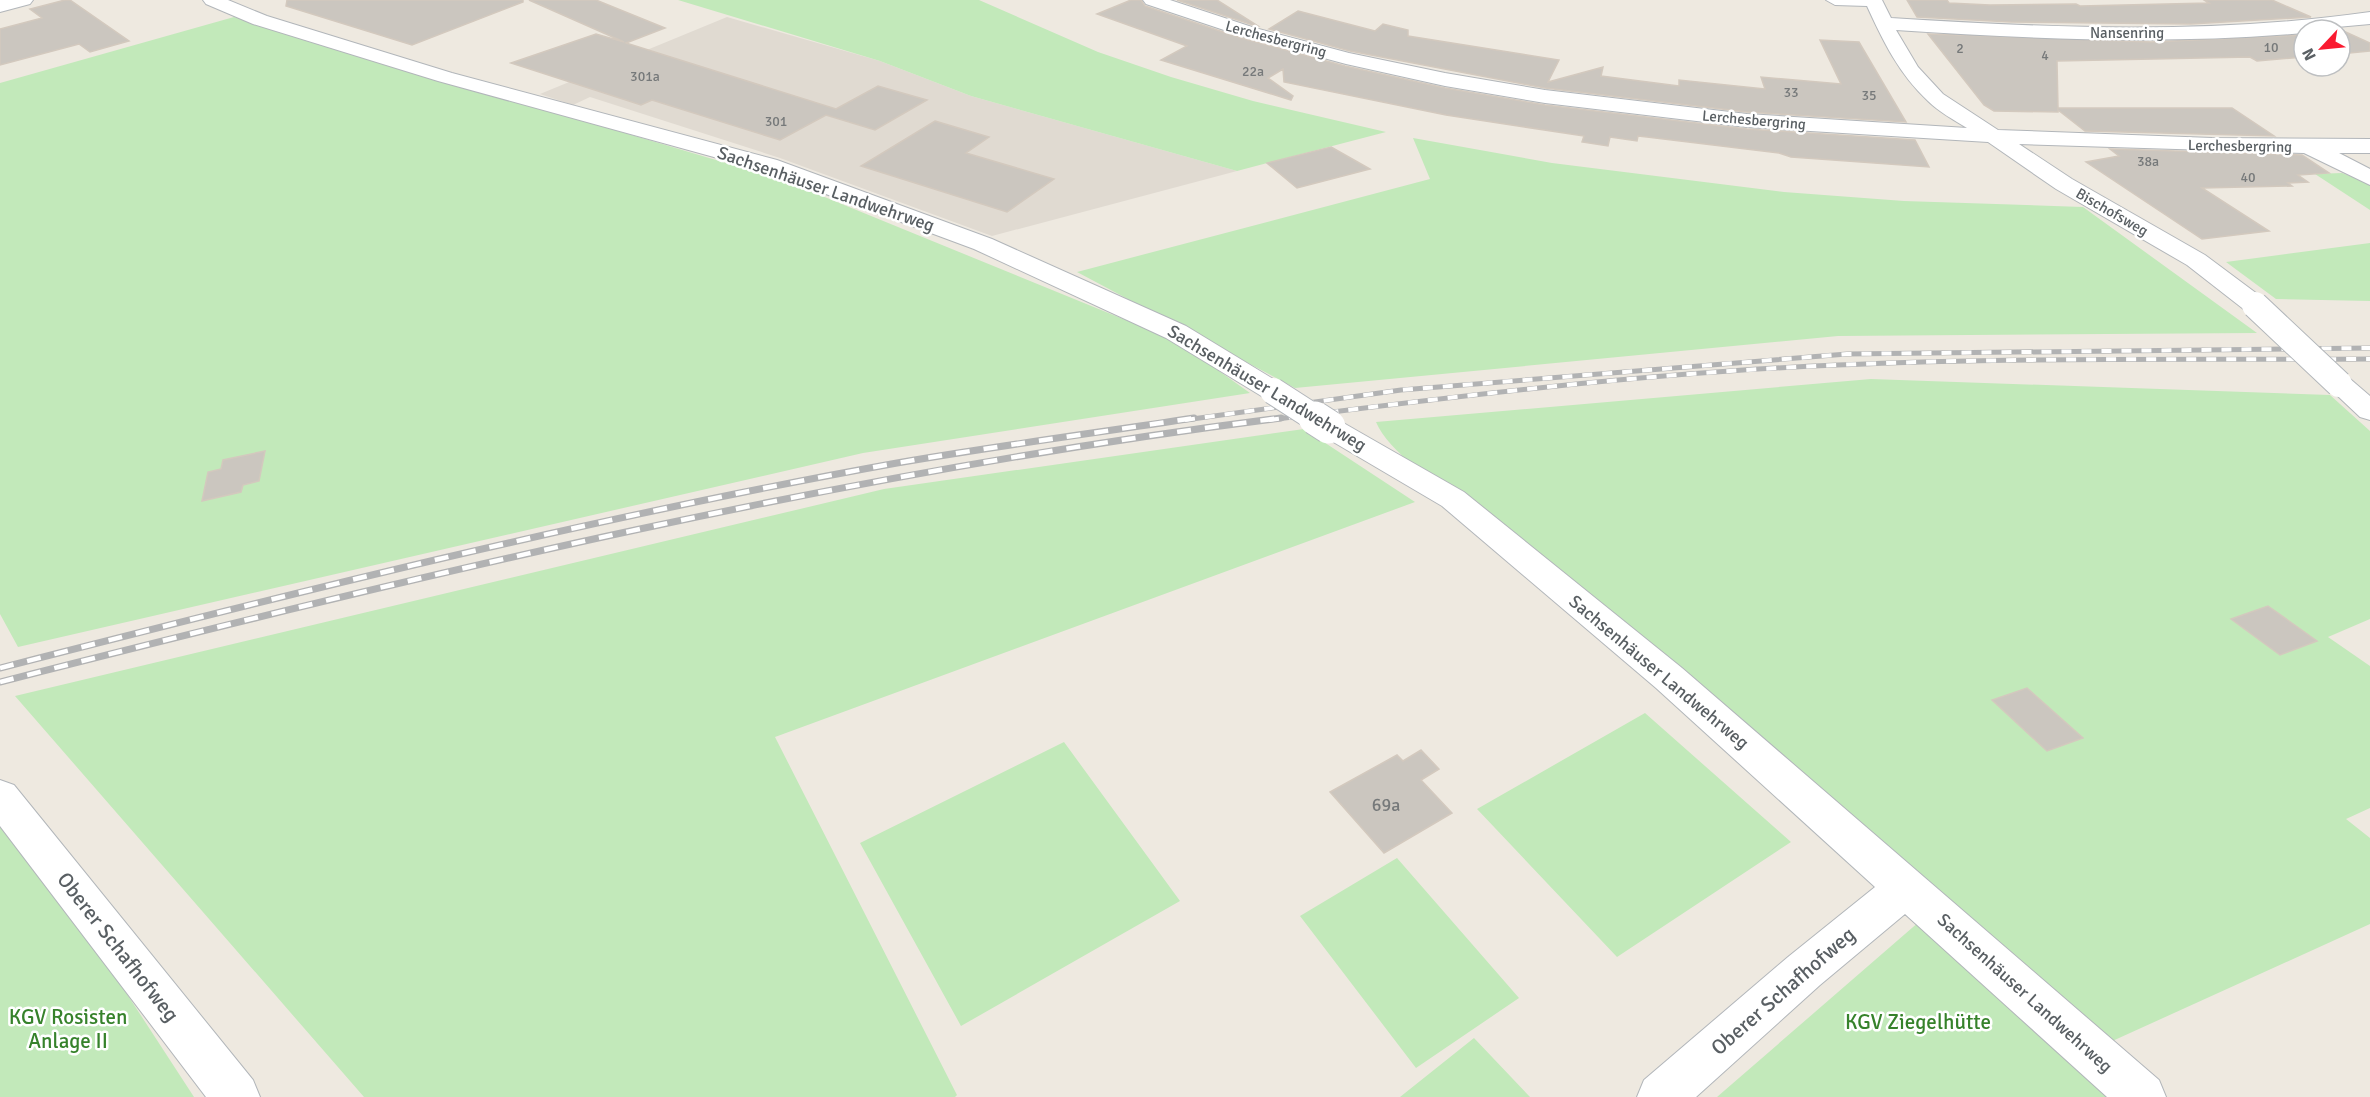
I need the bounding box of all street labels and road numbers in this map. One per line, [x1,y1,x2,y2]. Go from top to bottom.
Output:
street label: Lerchesbergring [1223,17,1329,61]
street label: Nansenring [2090,24,2164,42]
street label: Lerchesbergring [1701,106,1807,134]
street label: Lerchesbergring [2188,136,2292,156]
street label: Sachsenhäuser Landwehrweg [715,142,937,236]
street label: Bischofsweg [2073,184,2151,240]
street label: Sachsenhäuser Landwehrweg [1164,320,1370,456]
street label: Sachsenhäuser Landwehrweg [1565,590,1753,754]
street label: Oberer Schafhofweg [52,867,184,1027]
street label: Sachsenhäuser Landwehrweg [1933,909,2117,1077]
street label: Oberer Schafhofweg [1706,921,1860,1061]

